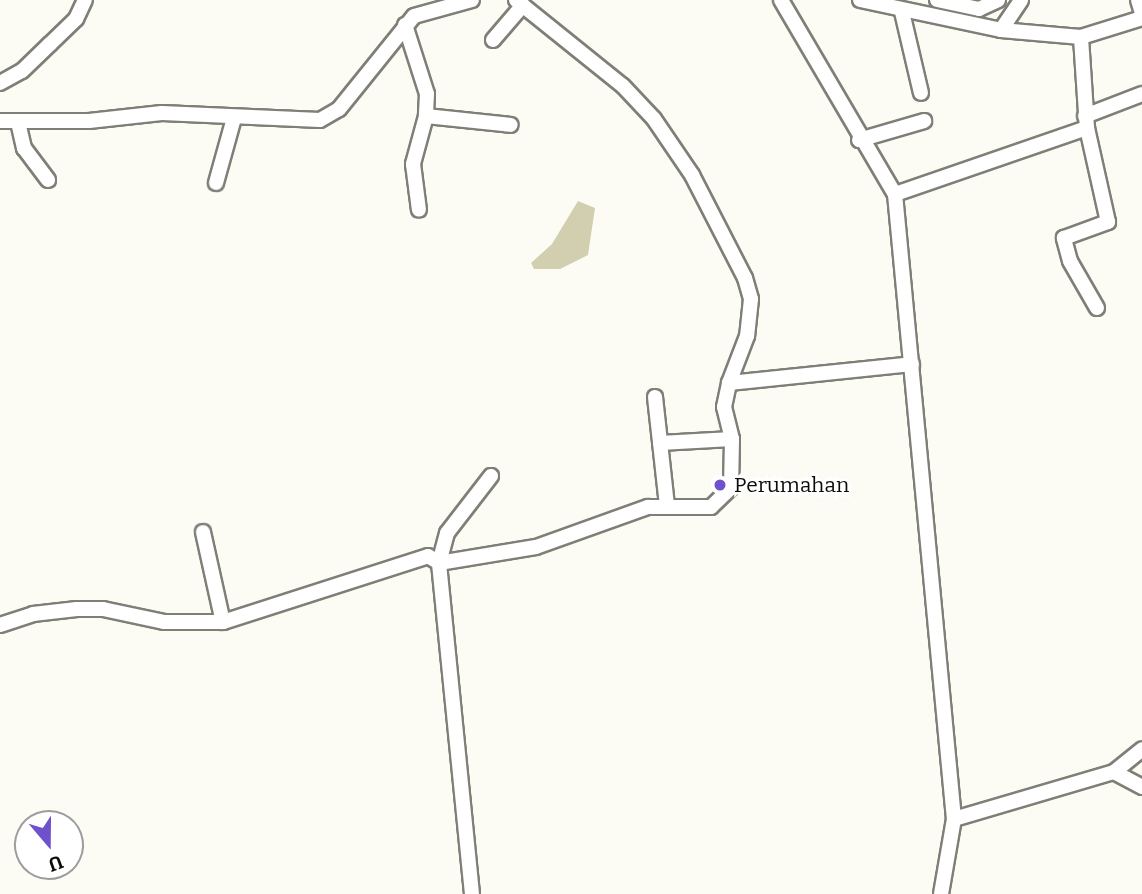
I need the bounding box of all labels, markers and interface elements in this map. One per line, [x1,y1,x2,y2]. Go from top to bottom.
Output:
place label: Perumahan [734,472,849,498]
marker: Perumahan [712,477,728,493]
north arrow [14,810,84,880]
text: U [45,850,66,877]

